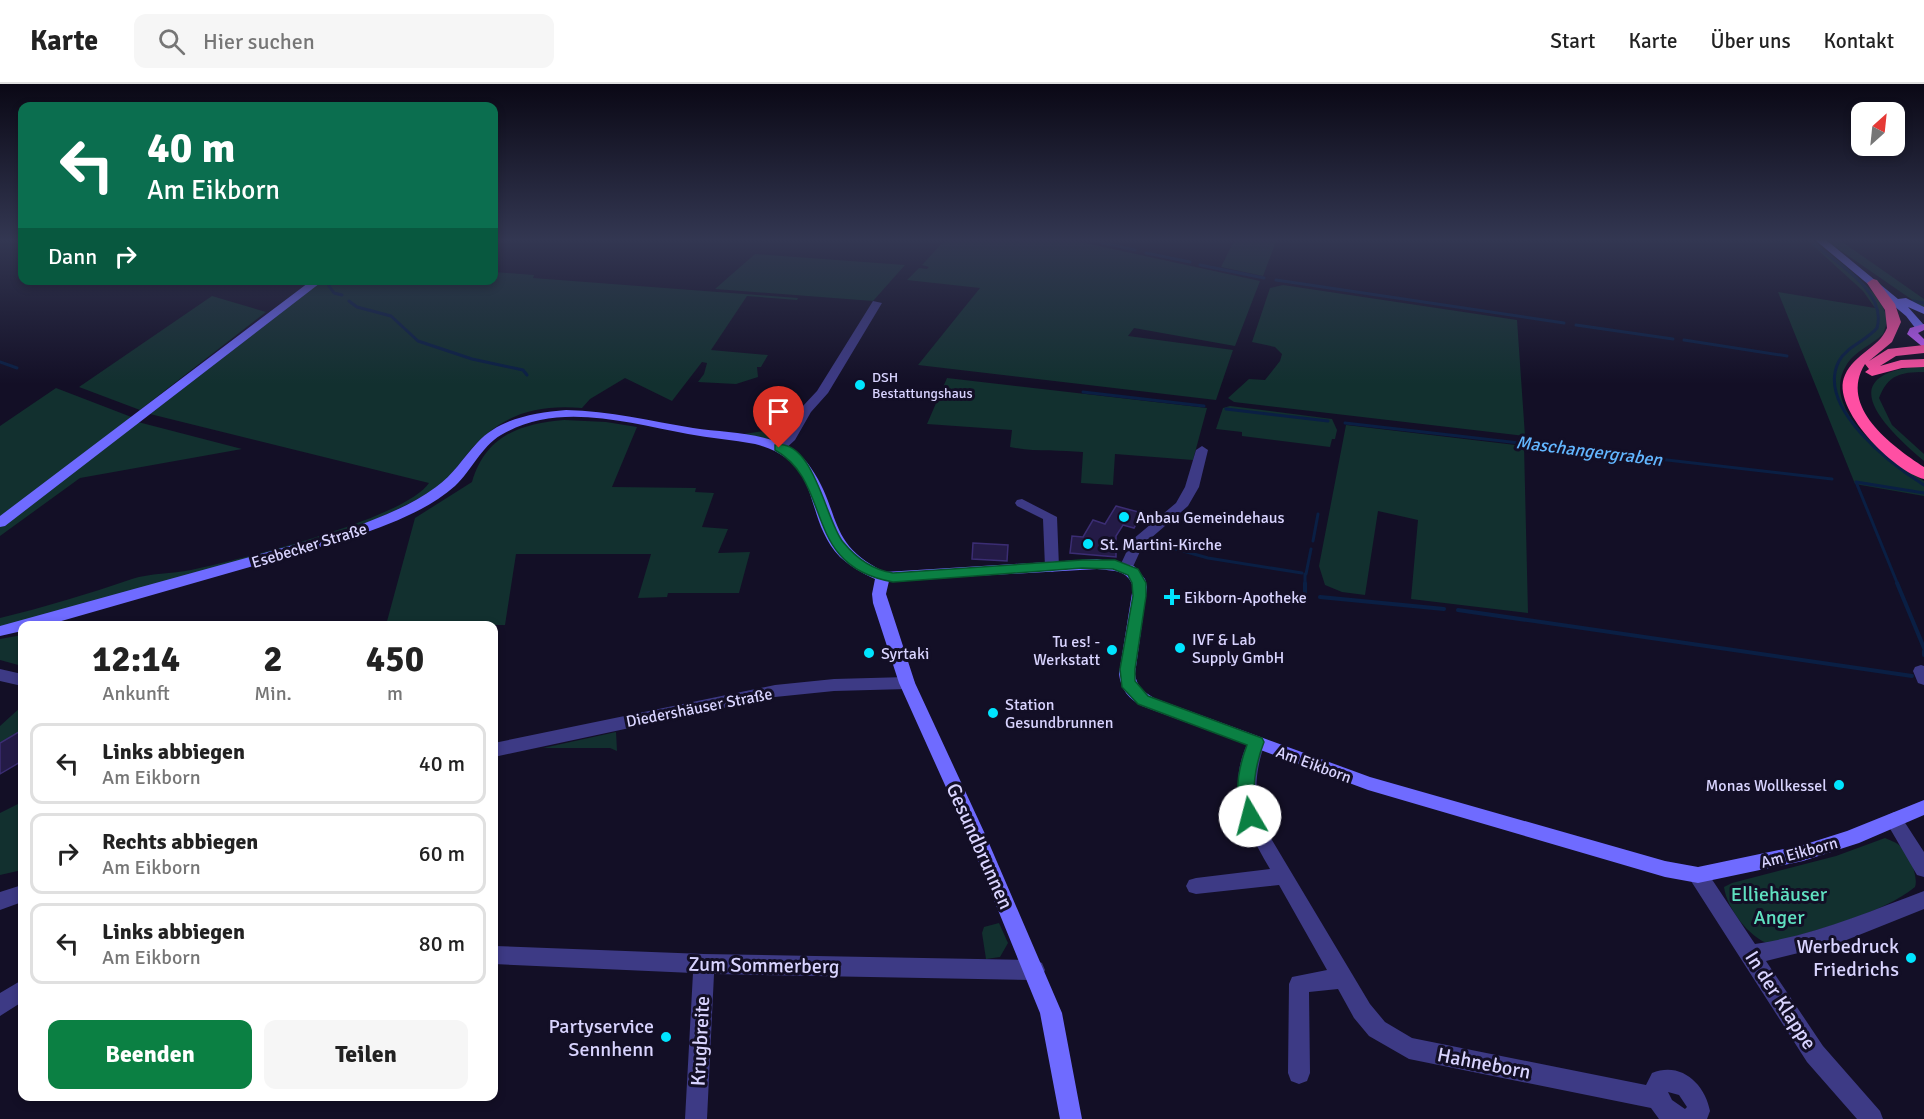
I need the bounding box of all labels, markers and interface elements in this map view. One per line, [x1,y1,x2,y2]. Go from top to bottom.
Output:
search box [134,14,554,68]
text: Karte [30,24,98,58]
icon: search [155,25,188,58]
text: Hier suchen [203,28,315,55]
text: Start [1550,28,1595,54]
text: Karte [1628,28,1677,54]
text: Über uns [1710,28,1791,54]
text: Kontakt [1824,28,1894,54]
north arrow [1851,102,1905,156]
map controls [1851,102,1905,156]
text: 40 m [147,123,236,174]
icon: left [48,126,126,204]
text: Am Eikborn [147,174,280,207]
icon: right [109,240,142,273]
text: Dann [48,243,97,270]
place label: DSH Bestattungshaus [872,369,973,402]
marker: DSH Bestattungshaus [853,378,867,392]
pin [753,386,804,448]
icon: arrive [762,395,795,428]
water label: Maschangergraben [1515,431,1665,471]
place label: Anbau Gemeindehaus [1136,508,1285,528]
marker: Anbau Gemeindehaus [1117,510,1131,524]
street label: Esebecker Straße [249,519,369,573]
place label: St. Martini-Kirche [1100,535,1222,555]
marker: St. Martini-Kirche [1081,537,1095,551]
place label: Eikborn-Apotheke [1184,588,1307,608]
marker: Eikborn-Apotheke [1165,590,1179,604]
place label: IVF & Lab Supply GmbH [1192,630,1284,668]
place label: Tu es! - Werkstatt [1033,632,1100,670]
text: 12:14 [92,637,180,682]
text: 2 [263,637,283,682]
text: 450 [366,637,424,682]
marker: IVF & Lab Supply GmbH [1173,641,1187,655]
marker: Tu es! - Werkstatt [1105,643,1119,657]
place label: Syrtaki [881,644,929,664]
marker: Syrtaki [862,646,876,660]
text: Ankunft [102,681,170,706]
text: Min. [254,681,292,706]
text: m [387,681,403,706]
street label: Diedershäuser Straße [624,684,774,732]
place label: Station Gesundbrunnen [1005,695,1114,733]
marker: Station Gesundbrunnen [986,706,1000,720]
text: Links abbiegen [102,738,245,765]
street label: Am Eikborn [1273,742,1354,788]
icon: left [51,747,84,780]
text: 40 m [419,750,465,777]
text: Am Eikborn [102,765,201,790]
place label: Monas Wollkessel [1705,776,1827,796]
marker: Monas Wollkessel [1832,778,1846,792]
street label: Gesundbrunnen [941,779,1019,913]
position arrow [1218,784,1282,848]
text: Rechts abbiegen [102,828,258,855]
street label: Am Eikborn [1759,833,1840,873]
icon: right [51,837,84,870]
text: 60 m [419,840,465,867]
text: Am Eikborn [102,855,201,880]
park label: Elliehäuser Anger [1731,882,1828,930]
text: Links abbiegen [102,918,245,945]
icon: left [51,927,84,960]
text: 80 m [419,930,465,957]
place label: Werbedruck Friedrichs [1797,934,1899,982]
text: Am Eikborn [102,945,201,970]
street label: In der Klappe [1739,946,1822,1054]
marker: Werbedruck Friedrichs [1904,951,1918,965]
street label: Zum Sommerberg [688,952,840,979]
street label: Krugbreite [686,995,715,1087]
place label: Partyservice Sennhenn [548,1014,654,1062]
button: Beenden [48,1020,252,1089]
button: Teilen [264,1020,468,1089]
marker: Partyservice Sennhenn [659,1030,673,1044]
street label: Hahneborn [1435,1042,1533,1085]

